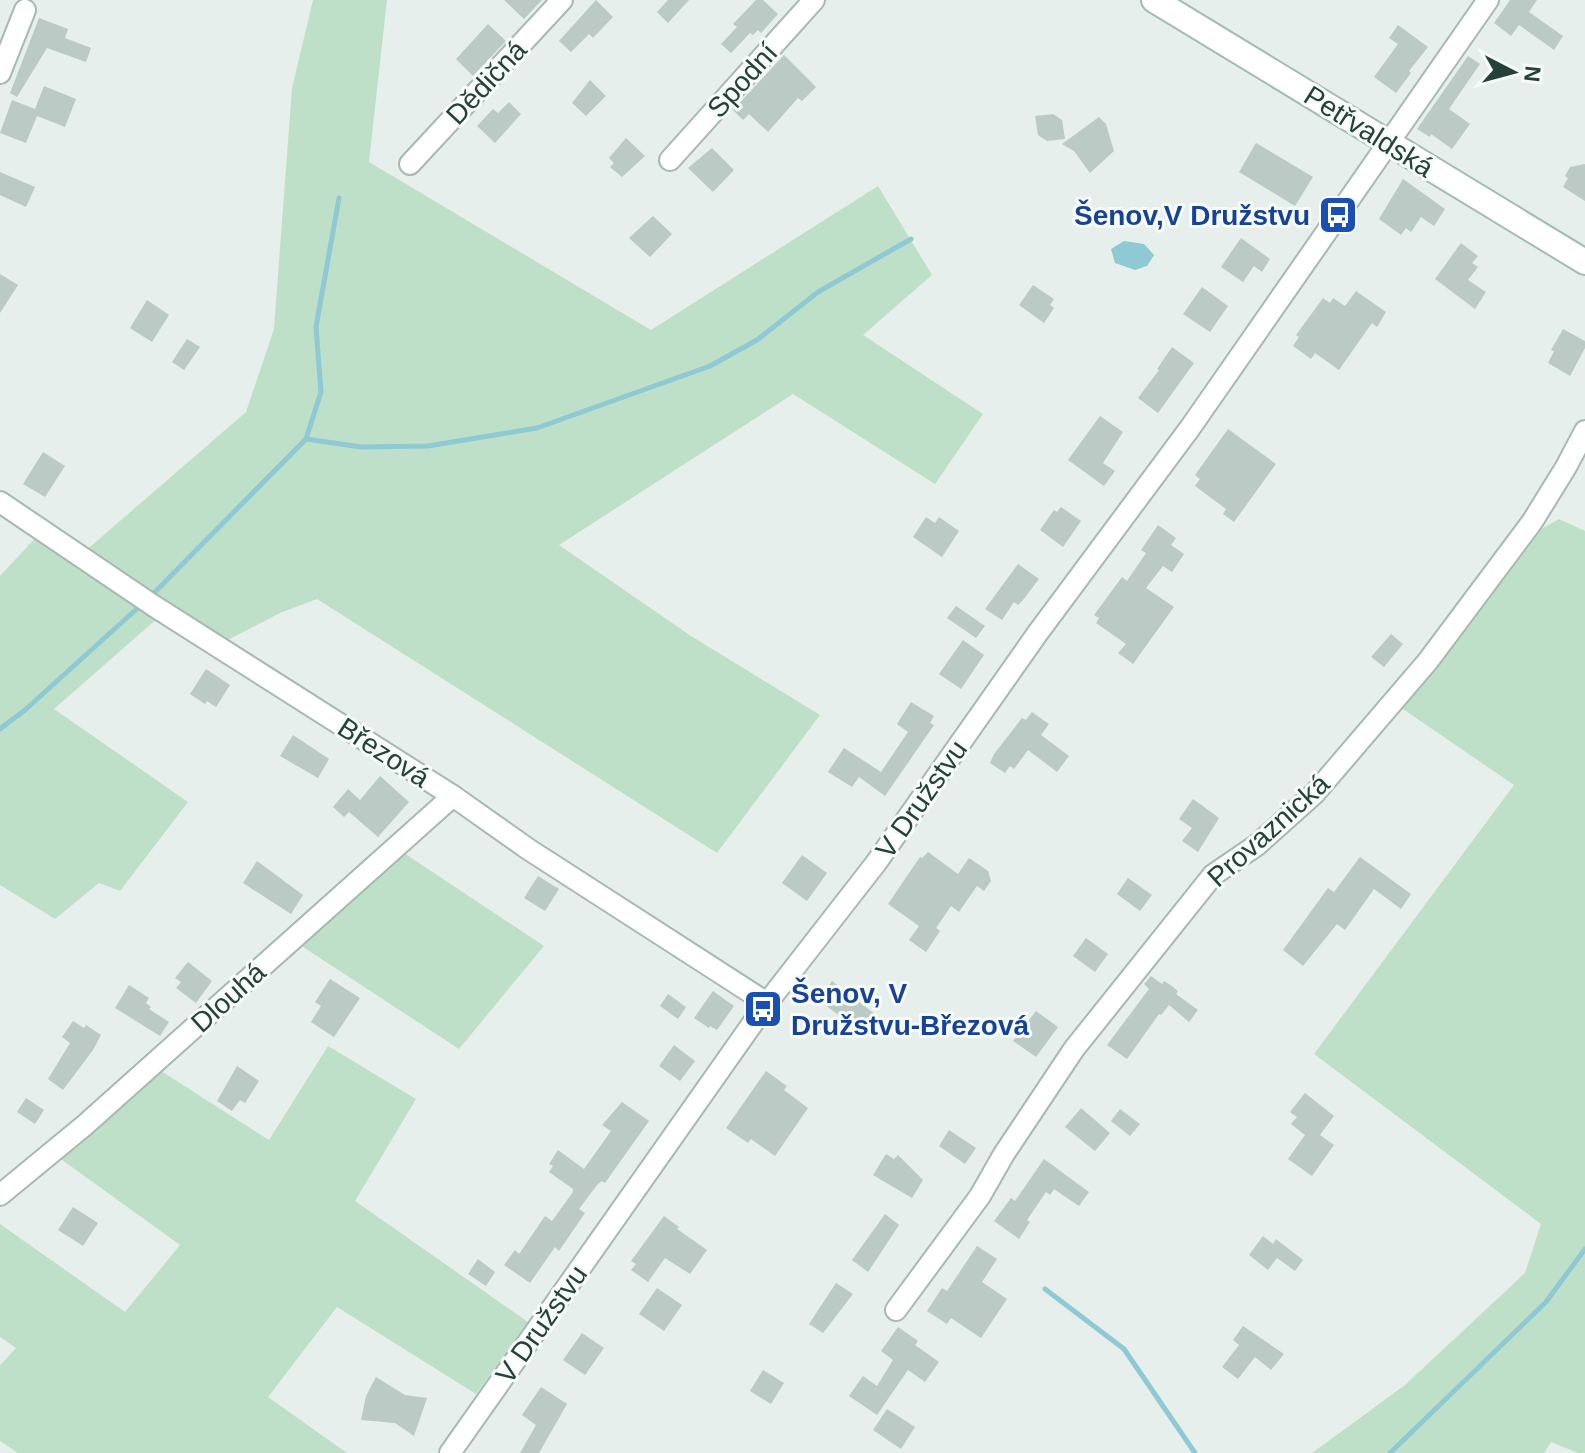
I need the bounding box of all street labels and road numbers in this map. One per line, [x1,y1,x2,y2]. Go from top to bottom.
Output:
street label: Dědičná [440,34,533,130]
street label: Spodní [701,37,784,124]
street label: Petřvaldská [1298,80,1439,184]
street label: Březová [332,711,436,794]
street label: V Družstvu [869,734,973,864]
street label: Provaznická [1201,768,1336,893]
street label: Dlouhá [185,956,272,1039]
street label: V Družstvu [489,1259,593,1389]

